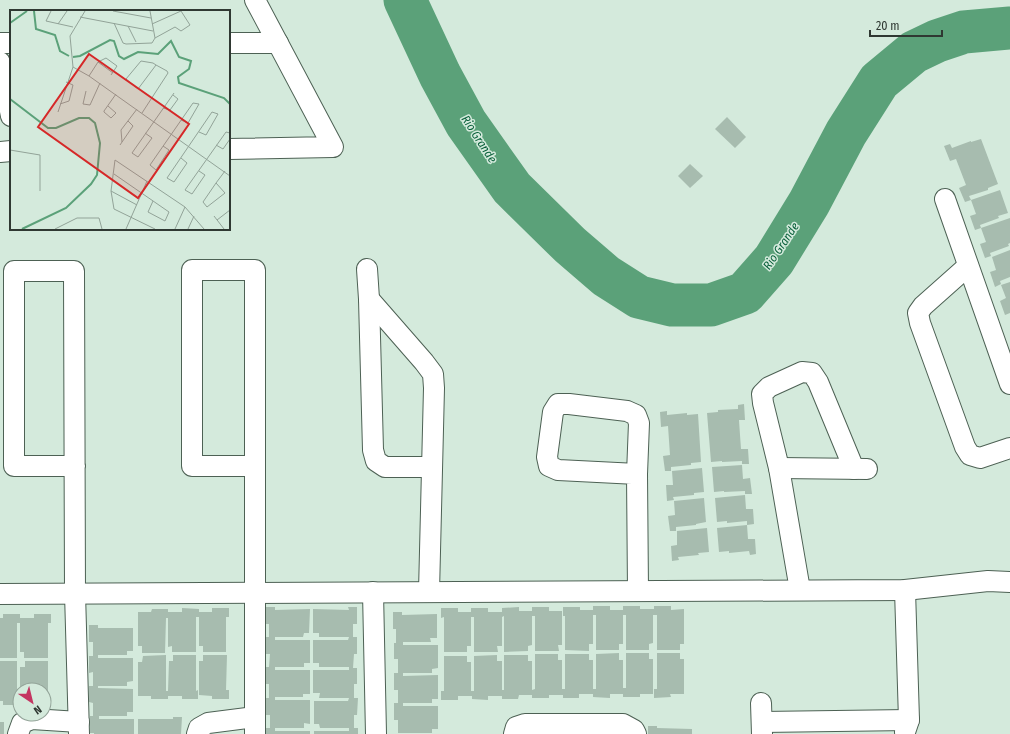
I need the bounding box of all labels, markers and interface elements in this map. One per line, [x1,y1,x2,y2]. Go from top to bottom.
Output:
inset map [10,10,230,230]
scale bar [870,12,942,38]
text: 20 m [876,19,900,33]
water label: Rio Grande [458,113,500,166]
water label: Rio Grande [760,220,802,272]
north arrow [12,682,52,722]
text: N [31,703,44,717]

